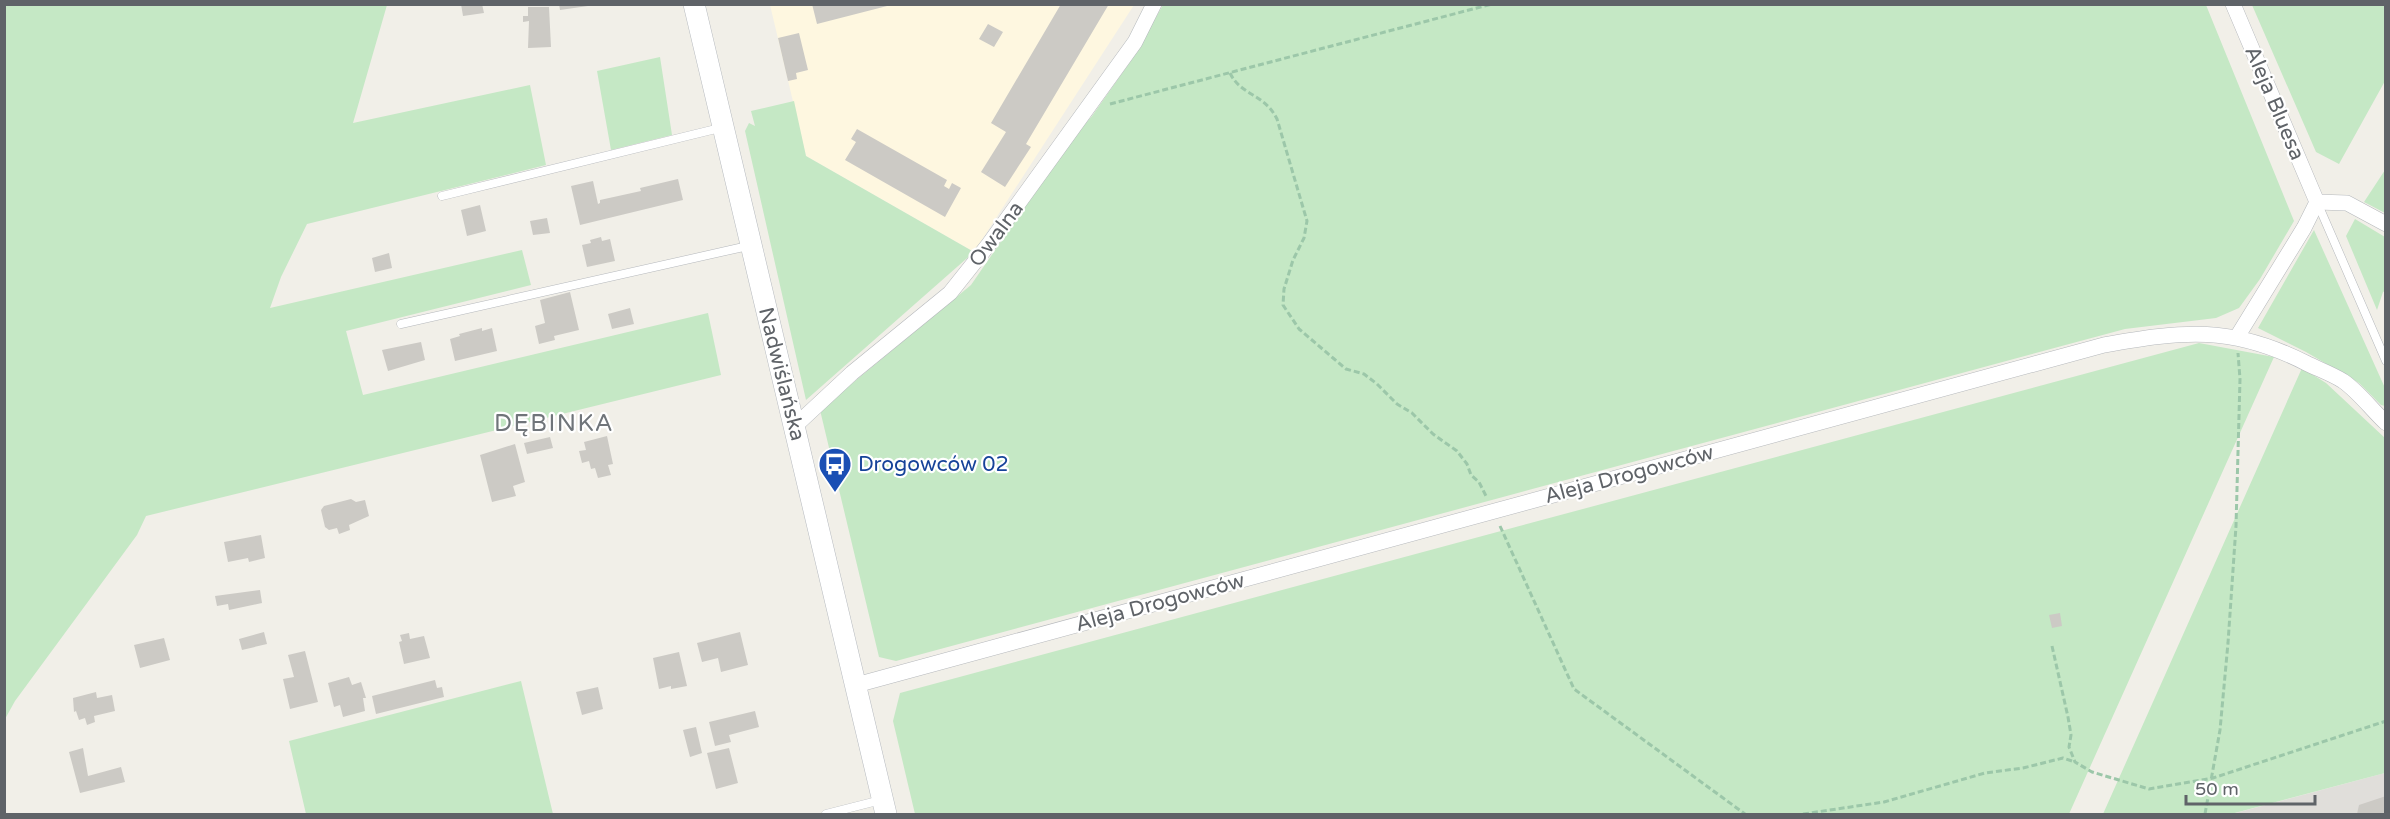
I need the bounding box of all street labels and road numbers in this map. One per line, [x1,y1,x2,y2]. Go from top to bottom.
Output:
street label: Aleja Bluesa [2239,42,2310,164]
street label: Owalna [964,197,1029,272]
street label: Nadwiślańska [753,305,810,444]
street label: Aleja Drogowców [1542,440,1717,509]
street label: Aleja Drogowców [1073,568,1248,637]

